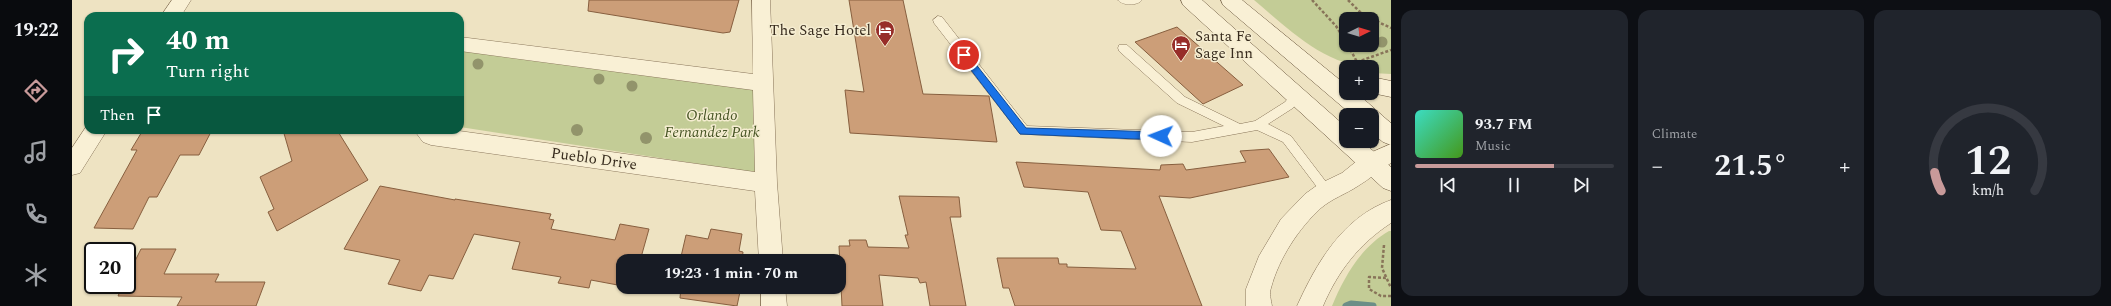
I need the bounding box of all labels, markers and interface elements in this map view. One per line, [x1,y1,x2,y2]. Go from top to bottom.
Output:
north arrow [1339,12,1379,52]
map controls [1339,12,1379,148]
text: 19:22 [13,17,59,44]
text: 40 m [166,19,230,62]
place label: The Sage Hotel [769,19,871,42]
hotel icon: The Sage Hotel [874,19,896,47]
place label: Santa Fe Sage Inn [1195,25,1253,65]
icon: right [100,28,152,80]
hotel icon: Santa Fe Sage Inn [1170,34,1192,62]
pin [947,38,981,72]
icon: arrive [953,44,975,66]
text: Turn right [166,58,249,85]
button: + [1339,60,1379,100]
icon: directions [22,77,50,105]
text: Then [100,104,135,127]
icon: arrive [143,104,165,126]
park label: Orlando Fernandez Park [664,104,760,144]
button: − [1339,108,1379,148]
text: 93.7 FM [1475,113,1532,136]
position arrow [1140,115,1182,157]
text: Climate [1652,124,1697,144]
text: 12 [1964,130,2011,193]
text: Music [1475,136,1511,156]
icon: music [22,138,50,166]
street label: Pueblo Drive [550,142,638,176]
text: 21.5° [1714,143,1788,189]
text: − [1652,150,1663,183]
text: + [1839,150,1850,183]
icon: previous [1437,174,1459,196]
icon: pause [1503,174,1525,196]
icon: next [1570,174,1592,196]
text: km/h [1972,180,2004,202]
icon: phone [22,200,50,228]
speed limit sign: 20 [84,242,136,294]
icon: climate [22,261,50,289]
text: 19:23 · 1 min · 70 m [664,262,798,285]

